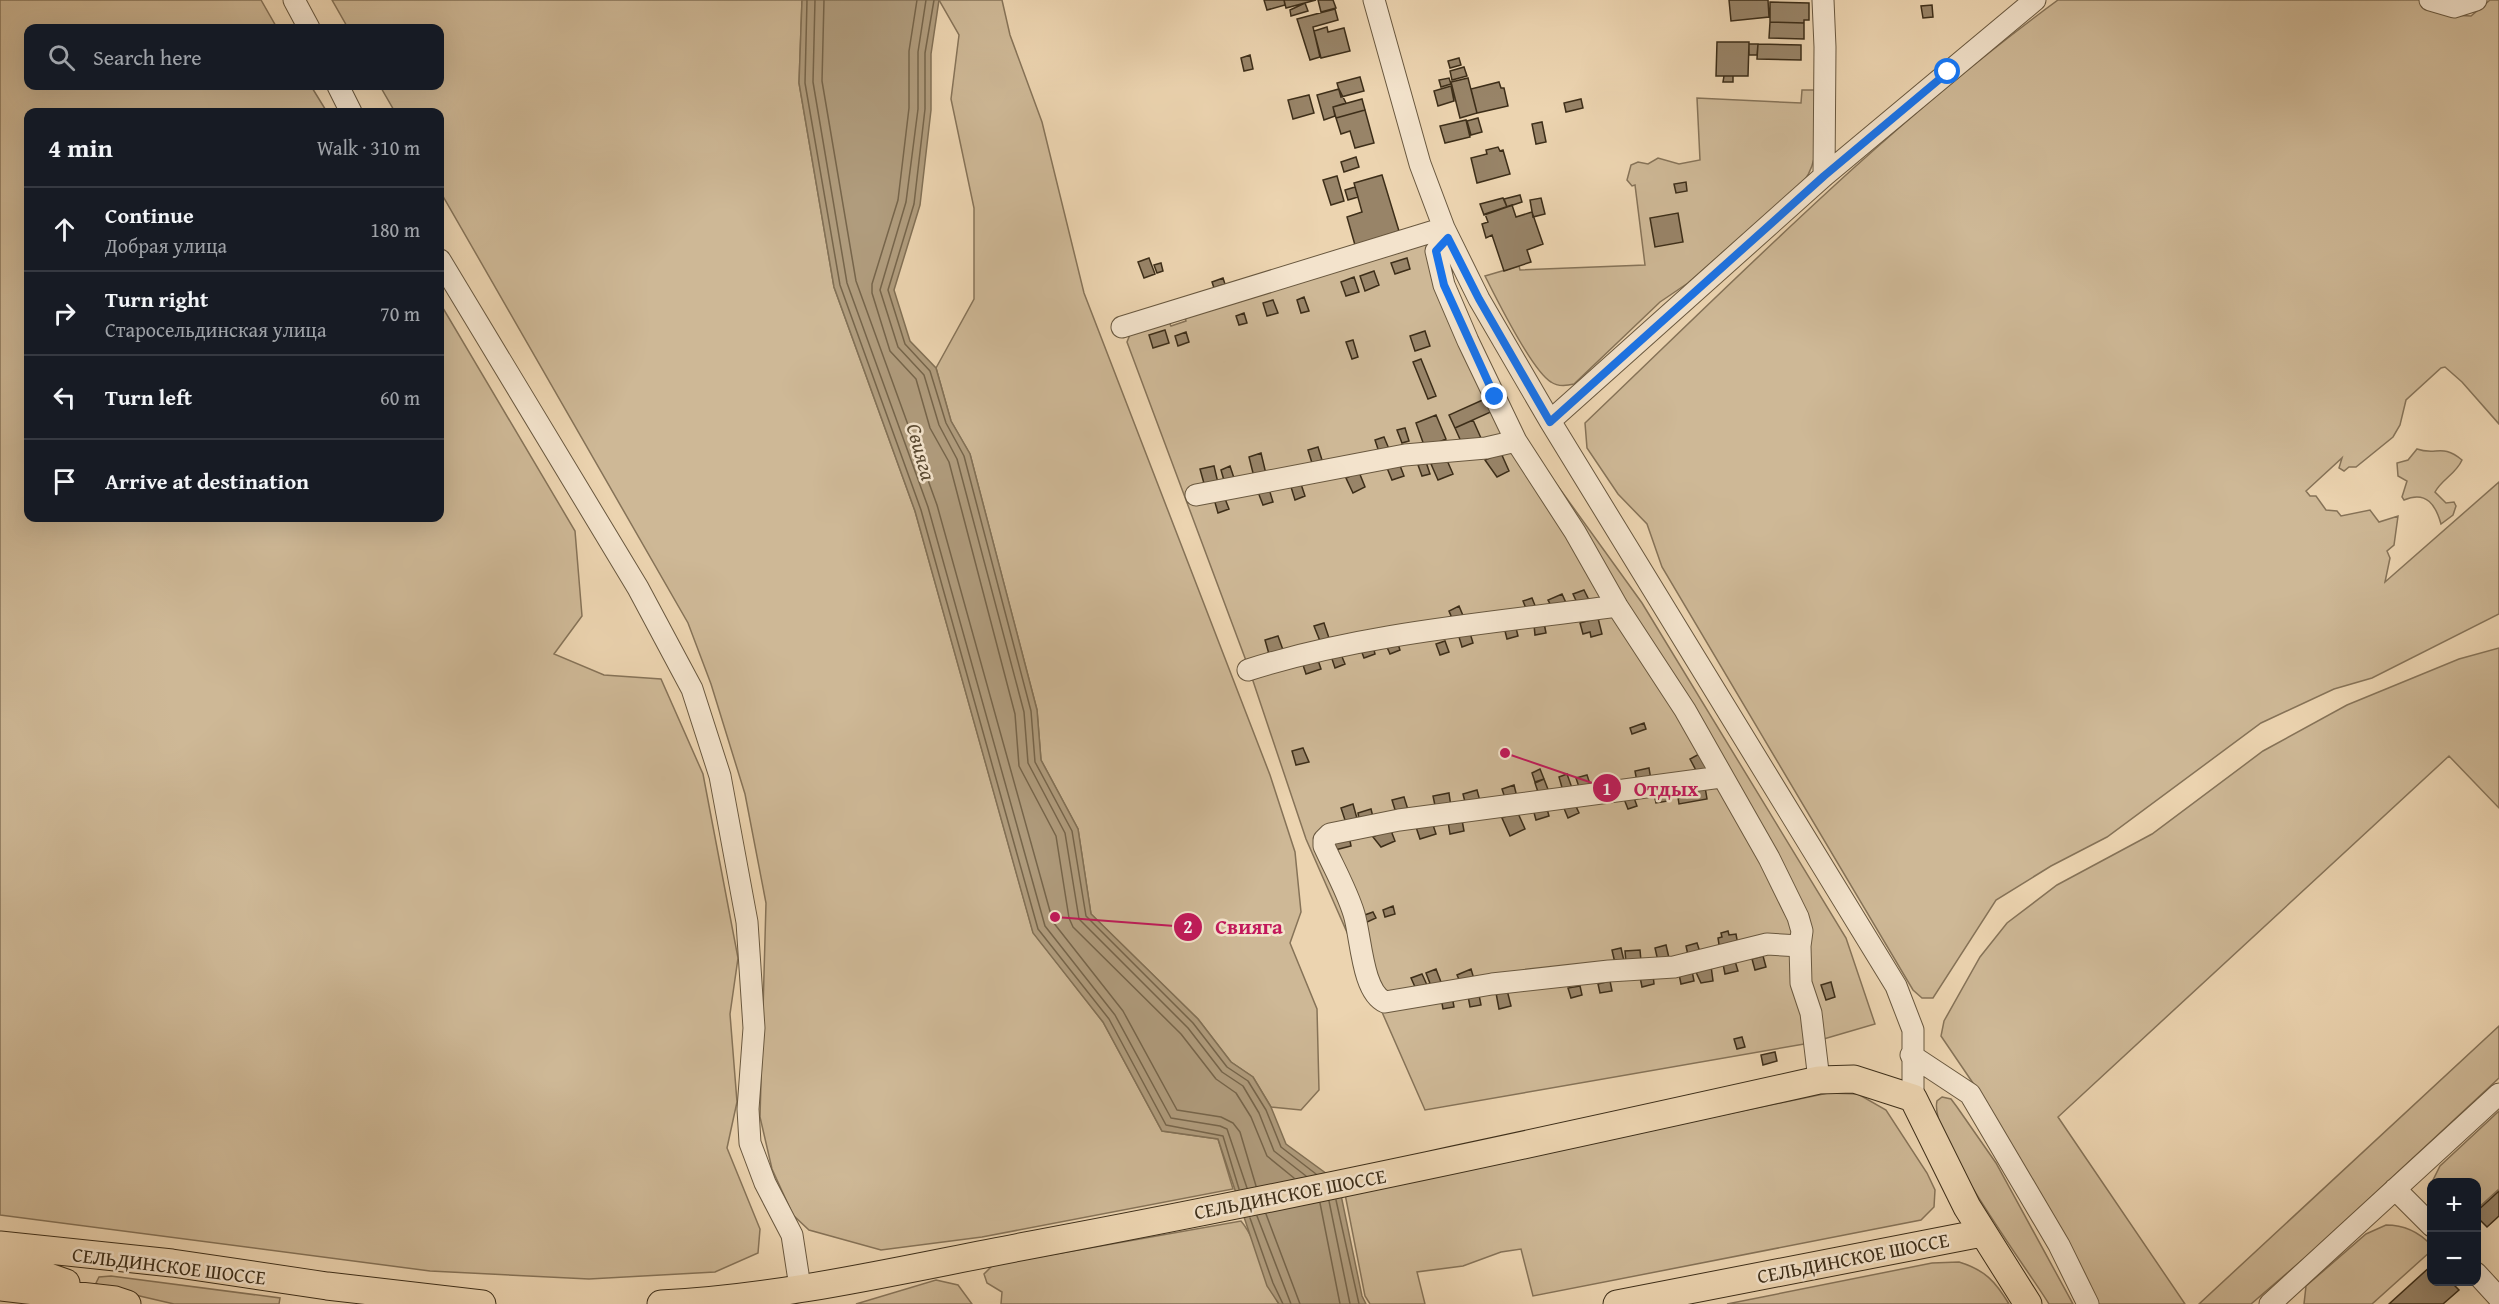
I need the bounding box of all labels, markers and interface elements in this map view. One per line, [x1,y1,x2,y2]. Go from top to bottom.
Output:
search box [24,24,444,90]
icon: search [45,41,78,74]
text: Search here [93,41,202,73]
route start [1934,58,1960,84]
text: 4 min [48,128,113,167]
text: Walk · 310 m [317,133,420,162]
text: Continue [105,199,194,231]
icon: ahead [48,213,81,246]
text: 180 m [370,215,420,244]
text: Добрая улица [105,231,227,260]
text: Turn right [105,283,208,315]
icon: right [48,297,81,330]
text: 70 m [380,299,420,328]
text: Старосельдинская улица [105,315,326,344]
icon: left [48,381,81,414]
text: Turn left [105,381,192,413]
text: 60 m [380,383,420,412]
route end [1481,383,1507,409]
water label: Свияга [899,420,944,484]
icon: arrive [48,465,81,498]
text: Arrive at destination [105,465,309,497]
callout: Отдых [1592,769,1710,808]
text: Отдых [1634,773,1698,804]
text: 1 [1602,775,1612,802]
callout: Свияга [1173,907,1295,946]
text: Свияга [1215,911,1283,942]
text: 2 [1183,913,1193,940]
street label: СЕЛЬДИНСКОЕ ШОССЕ [1191,1161,1388,1226]
map controls [2427,1178,2481,1286]
button: + [2427,1178,2481,1232]
street label: СЕЛЬДИНСКОЕ ШОССЕ [1754,1225,1951,1290]
button: − [2427,1232,2481,1286]
street label: СЕЛЬДИНСКОЕ ШОССЕ [71,1239,268,1292]

